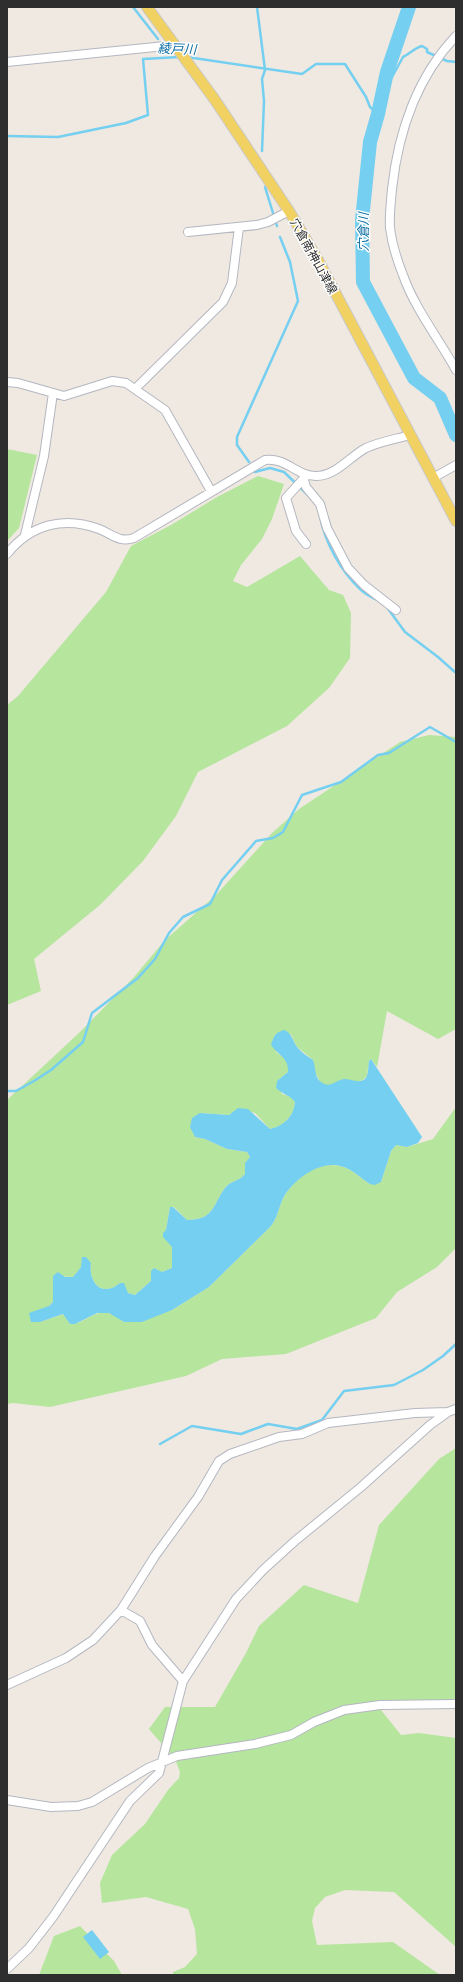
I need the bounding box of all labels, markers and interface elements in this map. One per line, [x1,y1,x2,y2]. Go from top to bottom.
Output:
water label: 綾戸川 [157,40,199,58]
water label: 穴倉川 [355,211,372,252]
street label: 穴倉南神山津線 [287,216,341,296]

